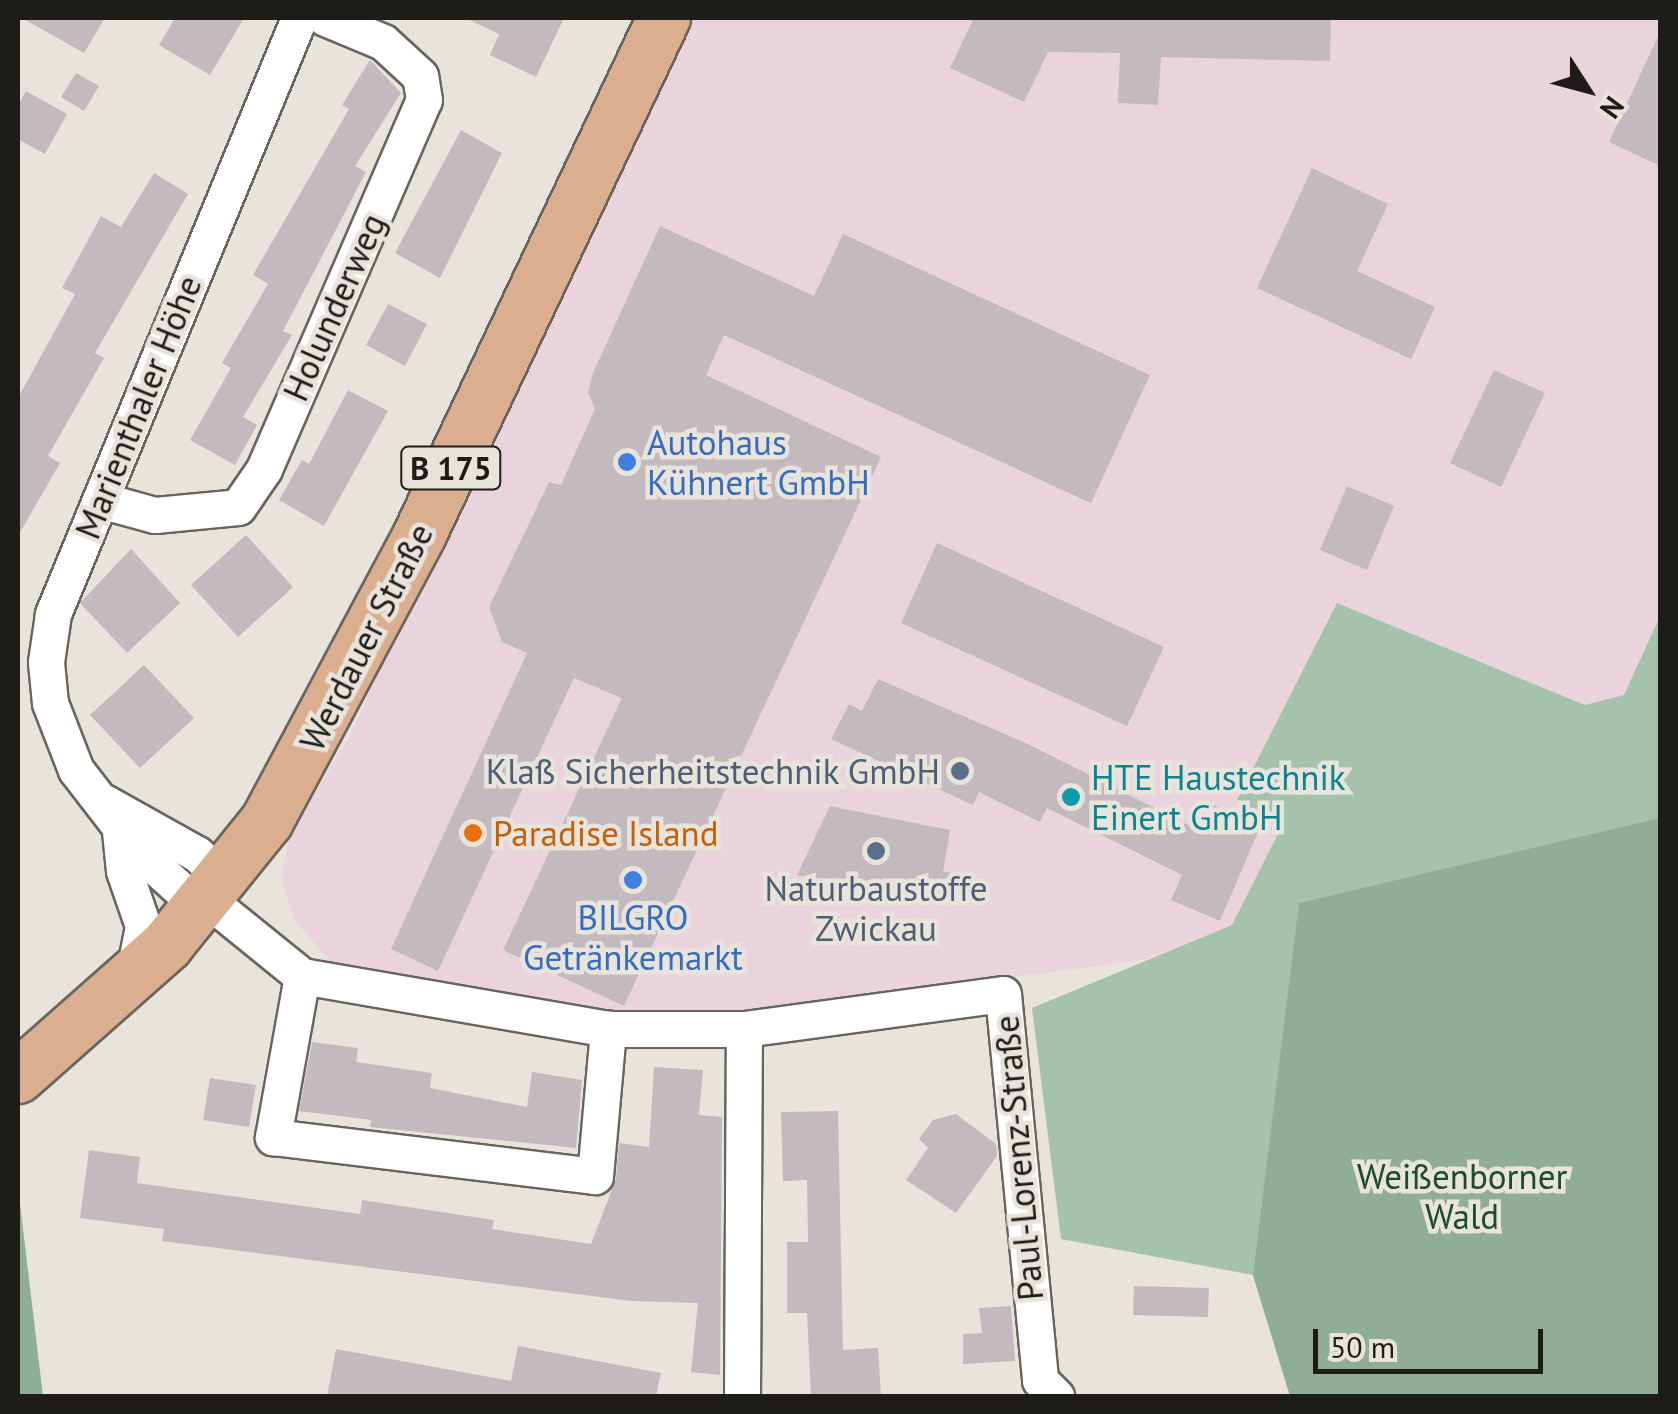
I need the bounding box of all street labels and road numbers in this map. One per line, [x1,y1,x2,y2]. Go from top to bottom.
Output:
street label: Holunderweg [274,207,394,407]
street label: Marienthaler Höhe [66,269,210,545]
road number: B 175 [398,441,504,495]
street label: Werdauer Straße [291,516,441,758]
street label: Paul-Lorenz-Straße [985,1014,1051,1302]

